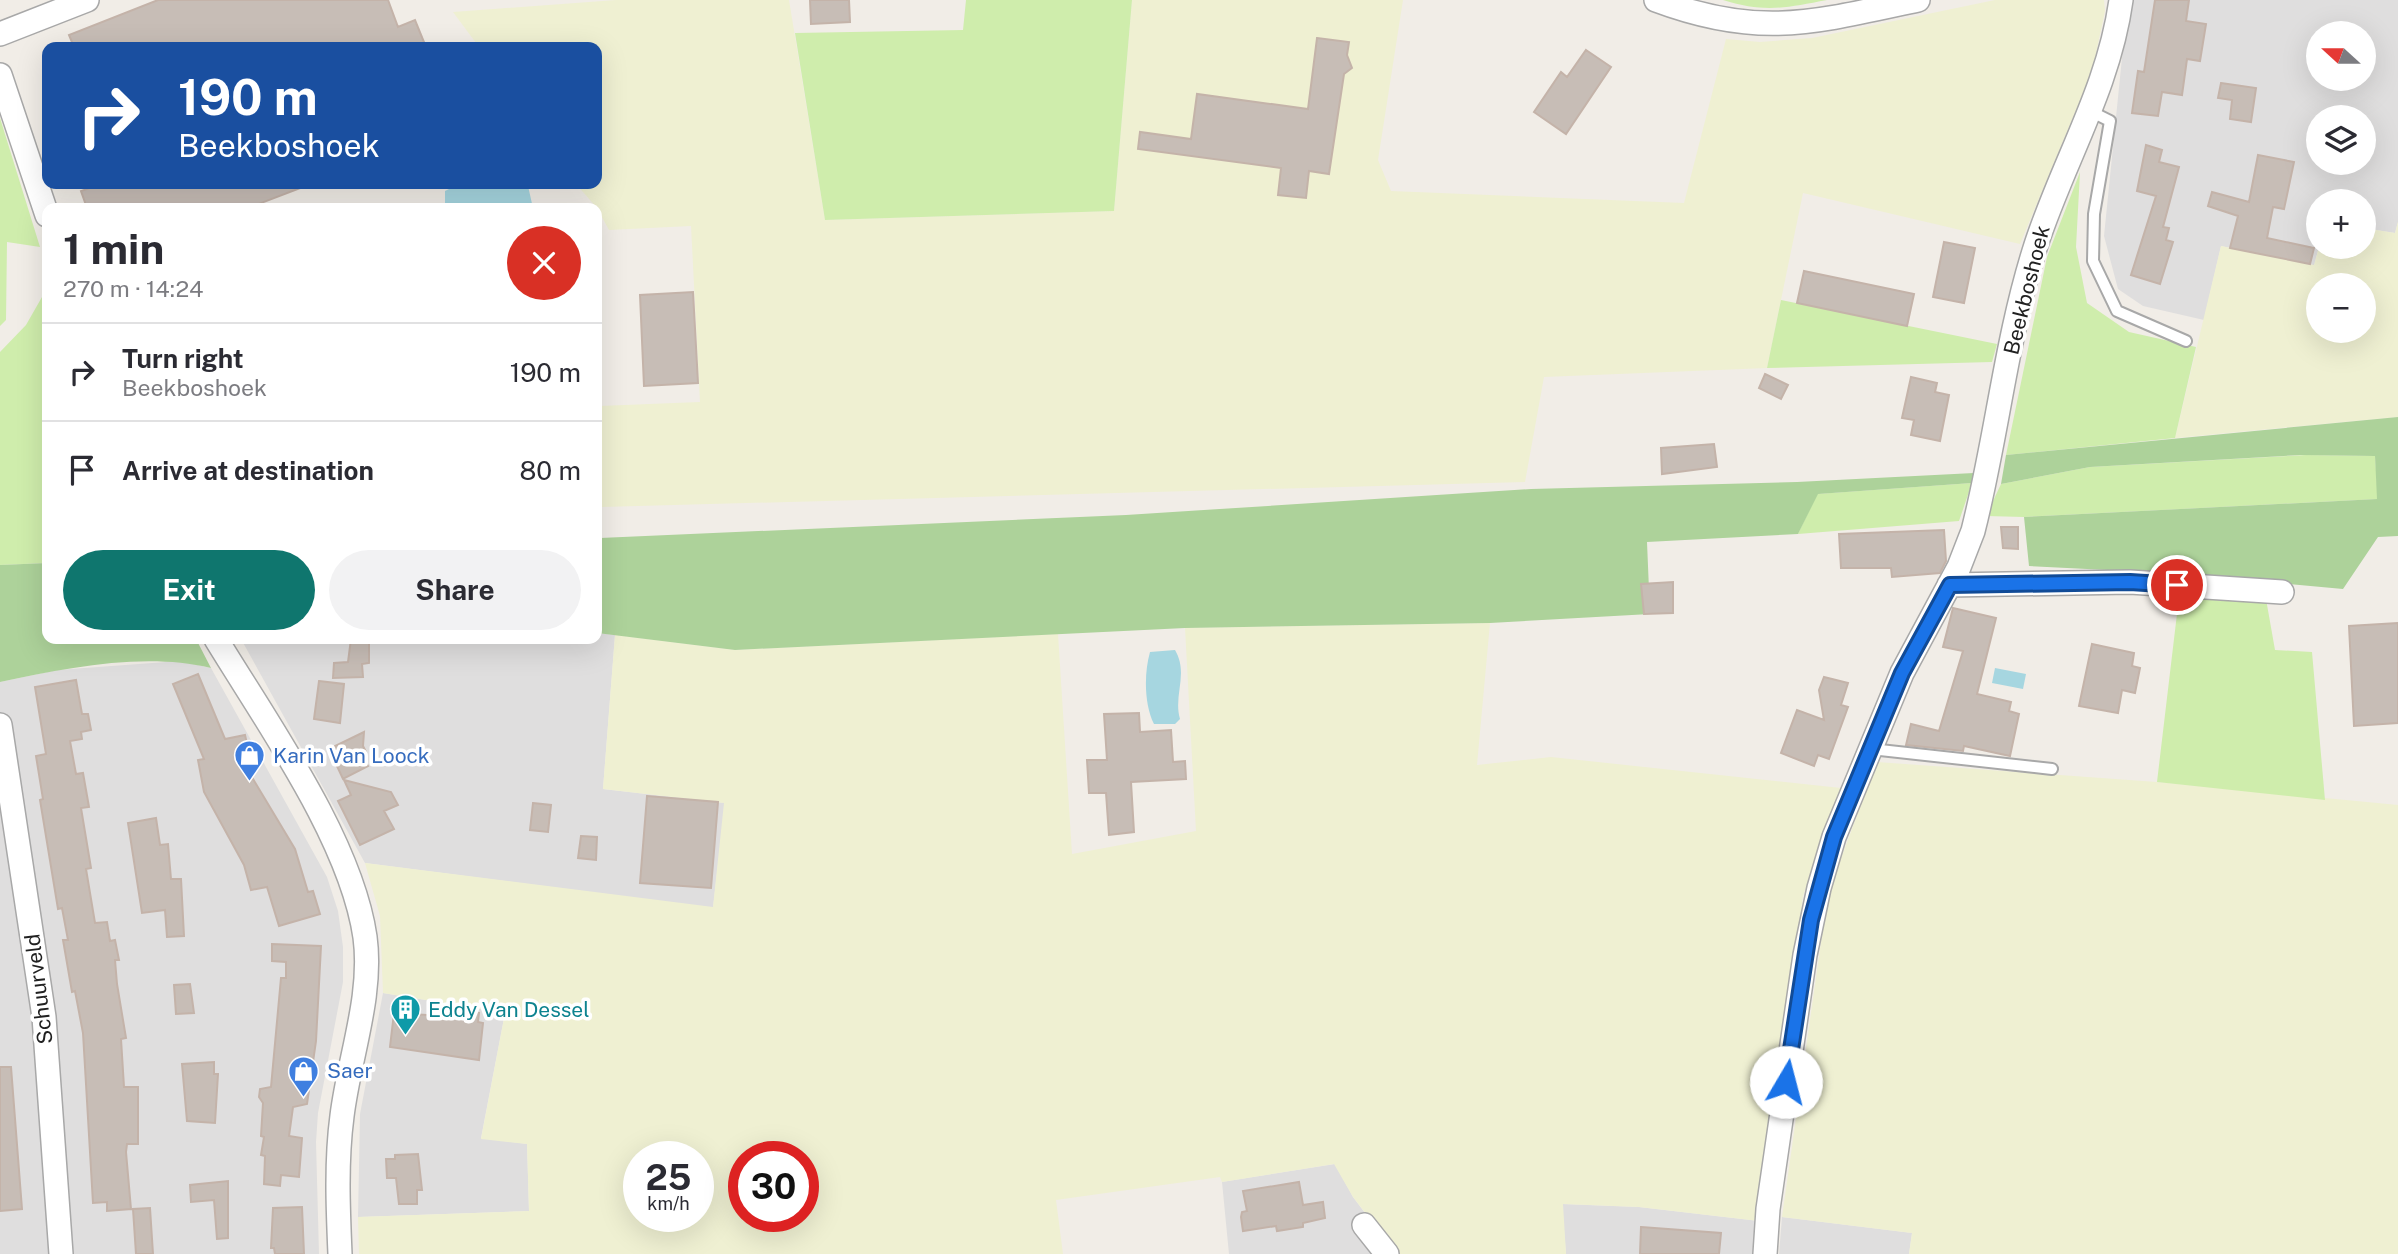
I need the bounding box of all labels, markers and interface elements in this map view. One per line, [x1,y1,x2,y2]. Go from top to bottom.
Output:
north arrow [2306,21,2376,91]
map controls [2306,21,2376,343]
text: 190 m [178,68,318,126]
icon: right [63,70,154,161]
button: layers [2306,105,2376,175]
text: Beekboshoek [178,127,380,164]
button: + [2306,189,2376,259]
street label: Beekboshoek [1998,222,2055,357]
text: 1 min [63,224,164,273]
button: close [507,226,581,300]
button: − [2306,273,2376,343]
text: 270 m · 14:24 [63,275,204,302]
text: Turn right [122,343,244,374]
icon: right [63,353,101,391]
text: 190 m [510,357,581,388]
text: Beekboshoek [122,374,267,401]
icon: arrive [63,451,101,489]
text: Arrive at destination [122,455,374,486]
text: 80 m [520,455,581,486]
button: Exit [63,550,315,630]
button: Share [329,550,581,630]
pin [2147,555,2207,615]
icon: arrive [2158,566,2196,604]
shop icon: Karin Van Loock [233,739,267,783]
place label: Karin Van Loock [273,743,430,768]
street label: Schuurveld [19,932,58,1046]
building icon: Eddy Van Dessel [388,993,422,1037]
place label: Eddy Van Dessel [428,997,590,1022]
position arrow [1749,1045,1823,1119]
shop icon: Saer [287,1054,321,1098]
place label: Saer [327,1058,373,1083]
speed limit sign: 30 [728,1141,819,1232]
text: 25 [646,1157,691,1198]
text: km/h [647,1193,690,1214]

